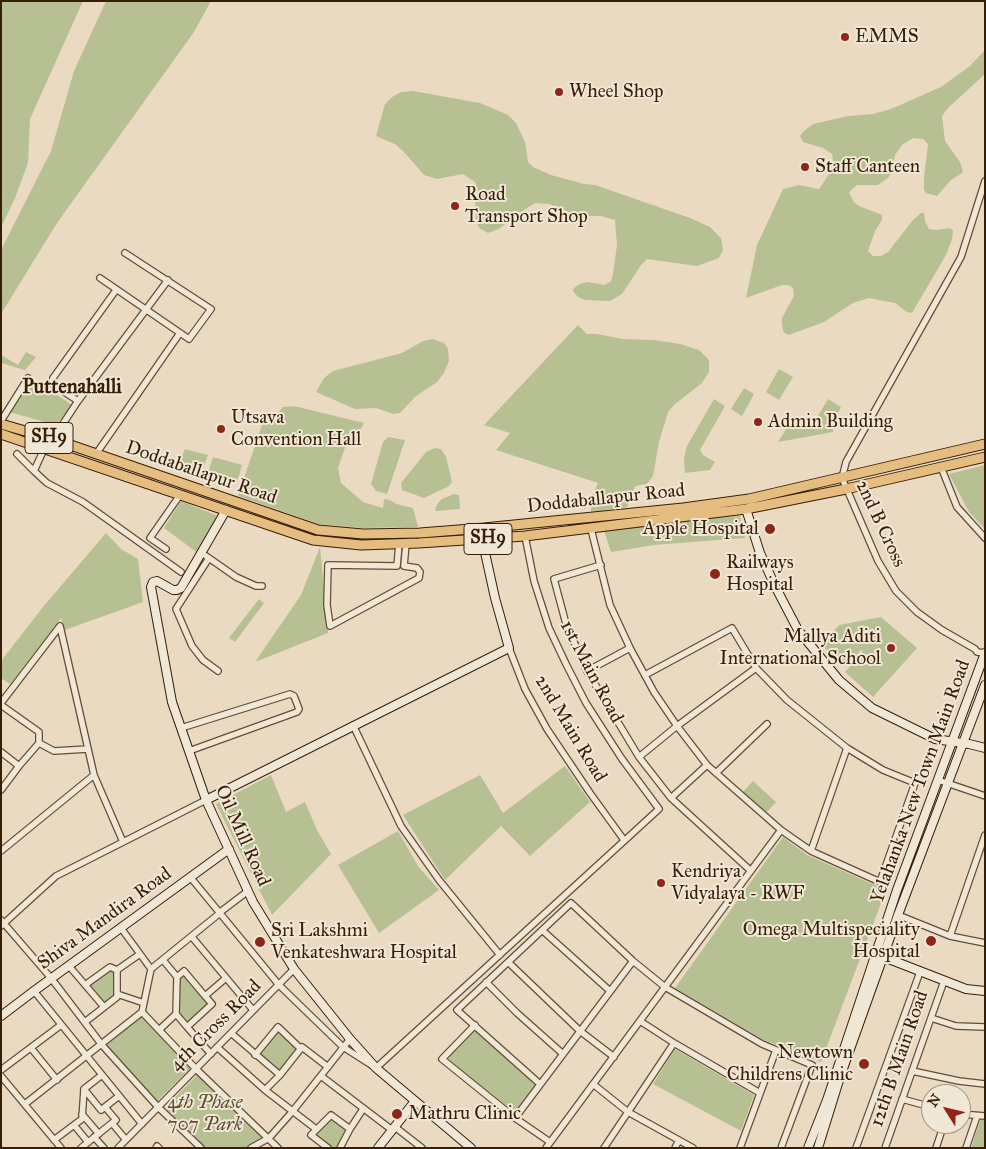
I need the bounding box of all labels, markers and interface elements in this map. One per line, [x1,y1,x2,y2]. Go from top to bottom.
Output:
place label: EMMS [855,26,919,48]
marker: EMMS [839,31,851,43]
place label: Wheel Shop [569,81,663,103]
marker: Wheel Shop [553,86,565,98]
place label: Staff Canteen [815,156,920,178]
marker: Staff Canteen [799,161,811,173]
place label: Road Transport Shop [465,184,588,228]
marker: Road Transport Shop [449,200,461,212]
district label: Puttenahalli [22,376,122,400]
place label: Utsava Convention Hall [231,407,361,451]
place label: Admin Building [768,411,893,433]
marker: Admin Building [752,416,764,428]
road number: SH9 [25,422,73,453]
marker: Utsava Convention Hall [215,423,227,435]
street label: Doddaballapur Road [122,436,280,510]
street label: 2nd B Cross [850,477,910,571]
street label: Doddaballapur Road [526,479,686,519]
place label: Apple Hospital [643,518,759,540]
marker: Apple Hospital [763,522,777,536]
road number: SH9 [464,524,512,554]
place label: Railways Hospital [726,552,794,596]
marker: Railways Hospital [708,567,722,581]
street label: 1st Main Road [554,617,628,727]
place label: Mallya Aditi International School [720,626,881,670]
marker: Mallya Aditi International School [885,642,897,654]
street label: Yelahanka New Town Main Road [866,657,976,907]
street label: 2nd Main Road [529,671,611,787]
street label: Oil Mill Road [209,782,275,890]
place label: Kendriya Vidyalaya - RWF [671,861,804,905]
street label: Shiva Mandira Road [34,863,176,975]
marker: Kendriya Vidyalaya - RWF [655,877,667,889]
place label: Omega Multispeciality Hospital [743,919,920,963]
place label: Sri Lakshmi Venkateshwara Hospital [271,920,457,964]
marker: Omega Multispeciality Hospital [924,934,938,948]
marker: Sri Lakshmi Venkateshwara Hospital [253,935,267,949]
street label: 4th Cross Road [165,975,267,1077]
street label: 12th B Main Road [866,988,934,1130]
place label: Newtown Childrens Clinic [727,1042,853,1086]
marker: Newtown Childrens Clinic [857,1057,871,1071]
north arrow [921,1084,971,1134]
text: N [924,1091,945,1110]
park label: 4th Phase 707 Park [167,1092,243,1136]
place label: Mathru Clinic [408,1103,521,1125]
marker: Mathru Clinic [390,1107,404,1121]

